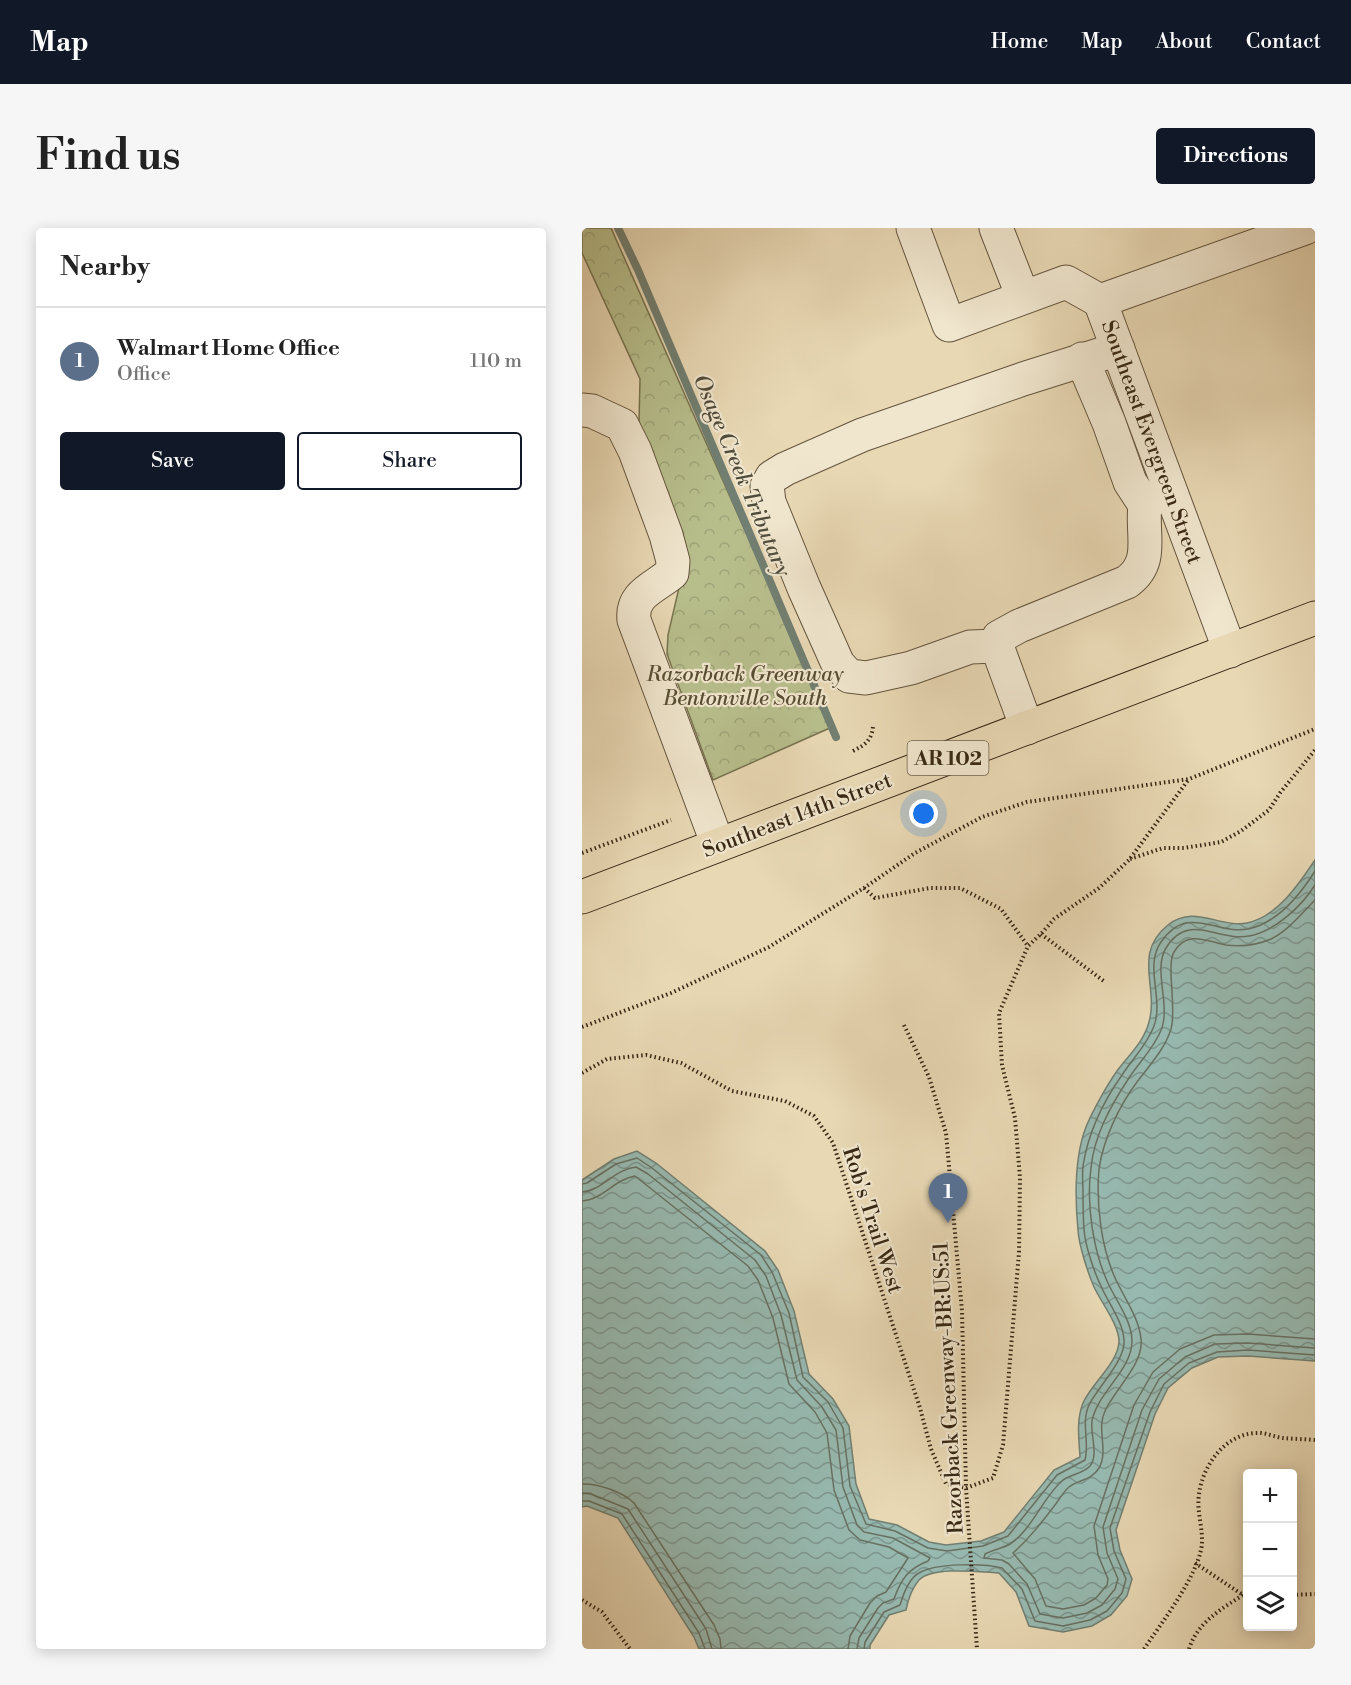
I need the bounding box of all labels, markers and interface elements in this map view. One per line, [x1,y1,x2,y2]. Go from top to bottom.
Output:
text: Map [30,25,89,60]
text: Home [991,29,1048,55]
text: Map [1081,29,1123,55]
text: About [1156,29,1213,55]
text: Contact [1246,29,1321,55]
button: Directions [1156,128,1315,184]
text: Find us [36,130,180,183]
text: Nearby [60,251,150,283]
street label: Southeast Evergreen Street [1095,317,1207,568]
text: Walmart Home Office [117,335,340,362]
text: 1 [75,349,84,374]
text: 110 m [470,349,522,374]
text: Office [117,362,171,387]
water label: Osage Creek Tributary [687,370,797,581]
button: Save [60,432,285,490]
button: Share [297,432,522,490]
park label: Razorback Greenway Bentonville South [646,662,844,712]
road number: AR 102 [908,741,988,775]
street label: Southeast 14th Street [699,768,896,864]
your location [909,799,938,828]
street label: Rob's Trail West [836,1144,908,1297]
pin: 1 [928,1174,968,1223]
street label: Razorback Greenway-BR:US:51 [928,1241,970,1535]
map controls [1243,1469,1297,1631]
button: + [1243,1469,1297,1523]
button: − [1243,1523,1297,1577]
button: layers [1243,1577,1297,1631]

